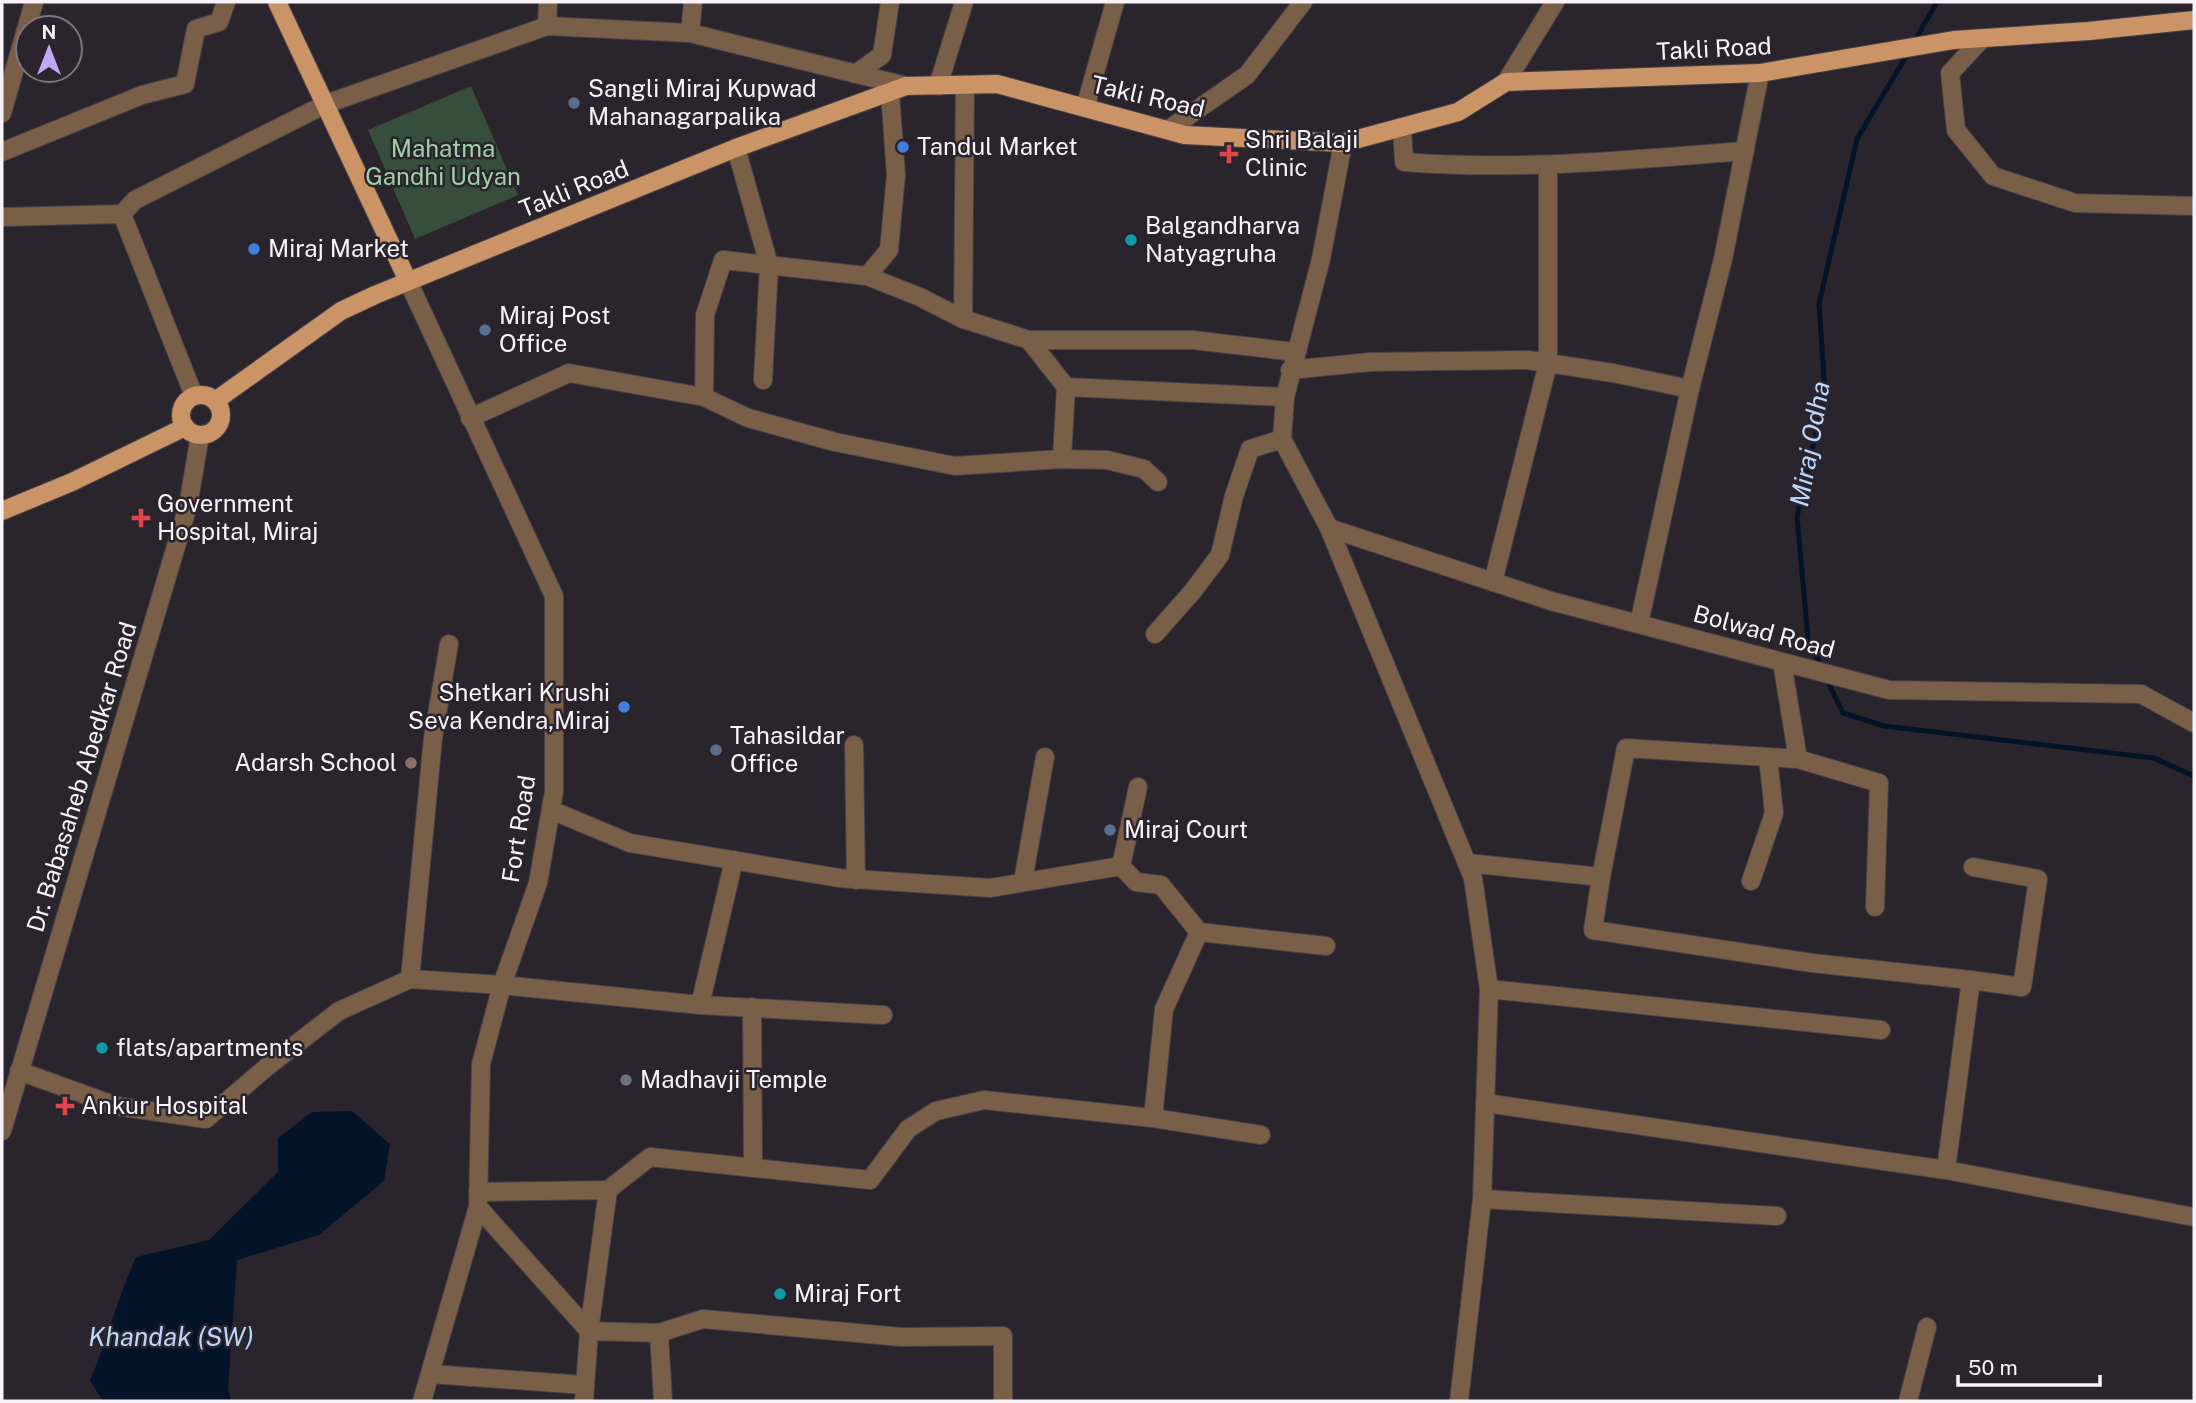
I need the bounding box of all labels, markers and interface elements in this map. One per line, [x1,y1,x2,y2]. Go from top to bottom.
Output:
north arrow [14,14,84,84]
text: N [42,21,56,43]
street label: Takli Road [1656,31,1772,65]
street label: Takli Road [1089,69,1208,123]
place label: Sangli Miraj Kupwad Mahanagarpalika [588,74,817,130]
marker: Sangli Miraj Kupwad Mahanagarpalika [566,95,582,111]
place label: Shri Balaji Clinic [1245,125,1358,181]
place label: Tandul Market [917,132,1078,160]
park label: Mahatma Gandhi Udyan [365,134,521,190]
marker: Tandul Market [895,139,911,155]
marker: Shri Balaji Clinic [1219,144,1239,164]
street label: Takli Road [515,153,632,223]
place label: Balgandharva Natyagruha [1145,211,1300,267]
marker: Balgandharva Natyagruha [1123,232,1139,248]
place label: Miraj Market [268,234,409,262]
marker: Miraj Market [246,241,262,257]
place label: Miraj Post Office [499,301,610,357]
marker: Miraj Post Office [477,322,493,338]
water label: Miraj Odha [1783,379,1836,509]
place label: Government Hospital, Miraj [157,489,318,545]
marker: Government Hospital, Miraj [131,508,151,528]
street label: Bolwad Road [1690,599,1838,663]
street label: Dr. Babasaheb Abedkar Road [20,618,142,935]
place label: Shetkari Krushi Seva Kendra,Miraj [408,678,610,734]
marker: Shetkari Krushi Seva Kendra,Miraj [616,699,632,715]
place label: Tahasildar Office [730,721,845,777]
marker: Tahasildar Office [708,742,724,758]
place label: Adarsh School [234,748,397,776]
marker: Adarsh School [403,755,419,771]
street label: Fort Road [496,773,540,885]
place label: Miraj Court [1124,815,1248,843]
marker: Miraj Court [1102,822,1118,838]
place label: flats/apartments [116,1033,303,1061]
marker: flats/apartments [94,1040,110,1056]
place label: Madhavji Temple [640,1065,827,1093]
marker: Madhavji Temple [618,1072,634,1088]
place label: Ankur Hospital [81,1091,248,1119]
marker: Ankur Hospital [55,1096,75,1116]
place label: Miraj Fort [794,1279,902,1307]
marker: Miraj Fort [772,1286,788,1302]
water label: Khandak (SW) [88,1321,254,1352]
scale bar [1958,1344,2100,1388]
text: 50 m [1968,1355,2018,1380]

